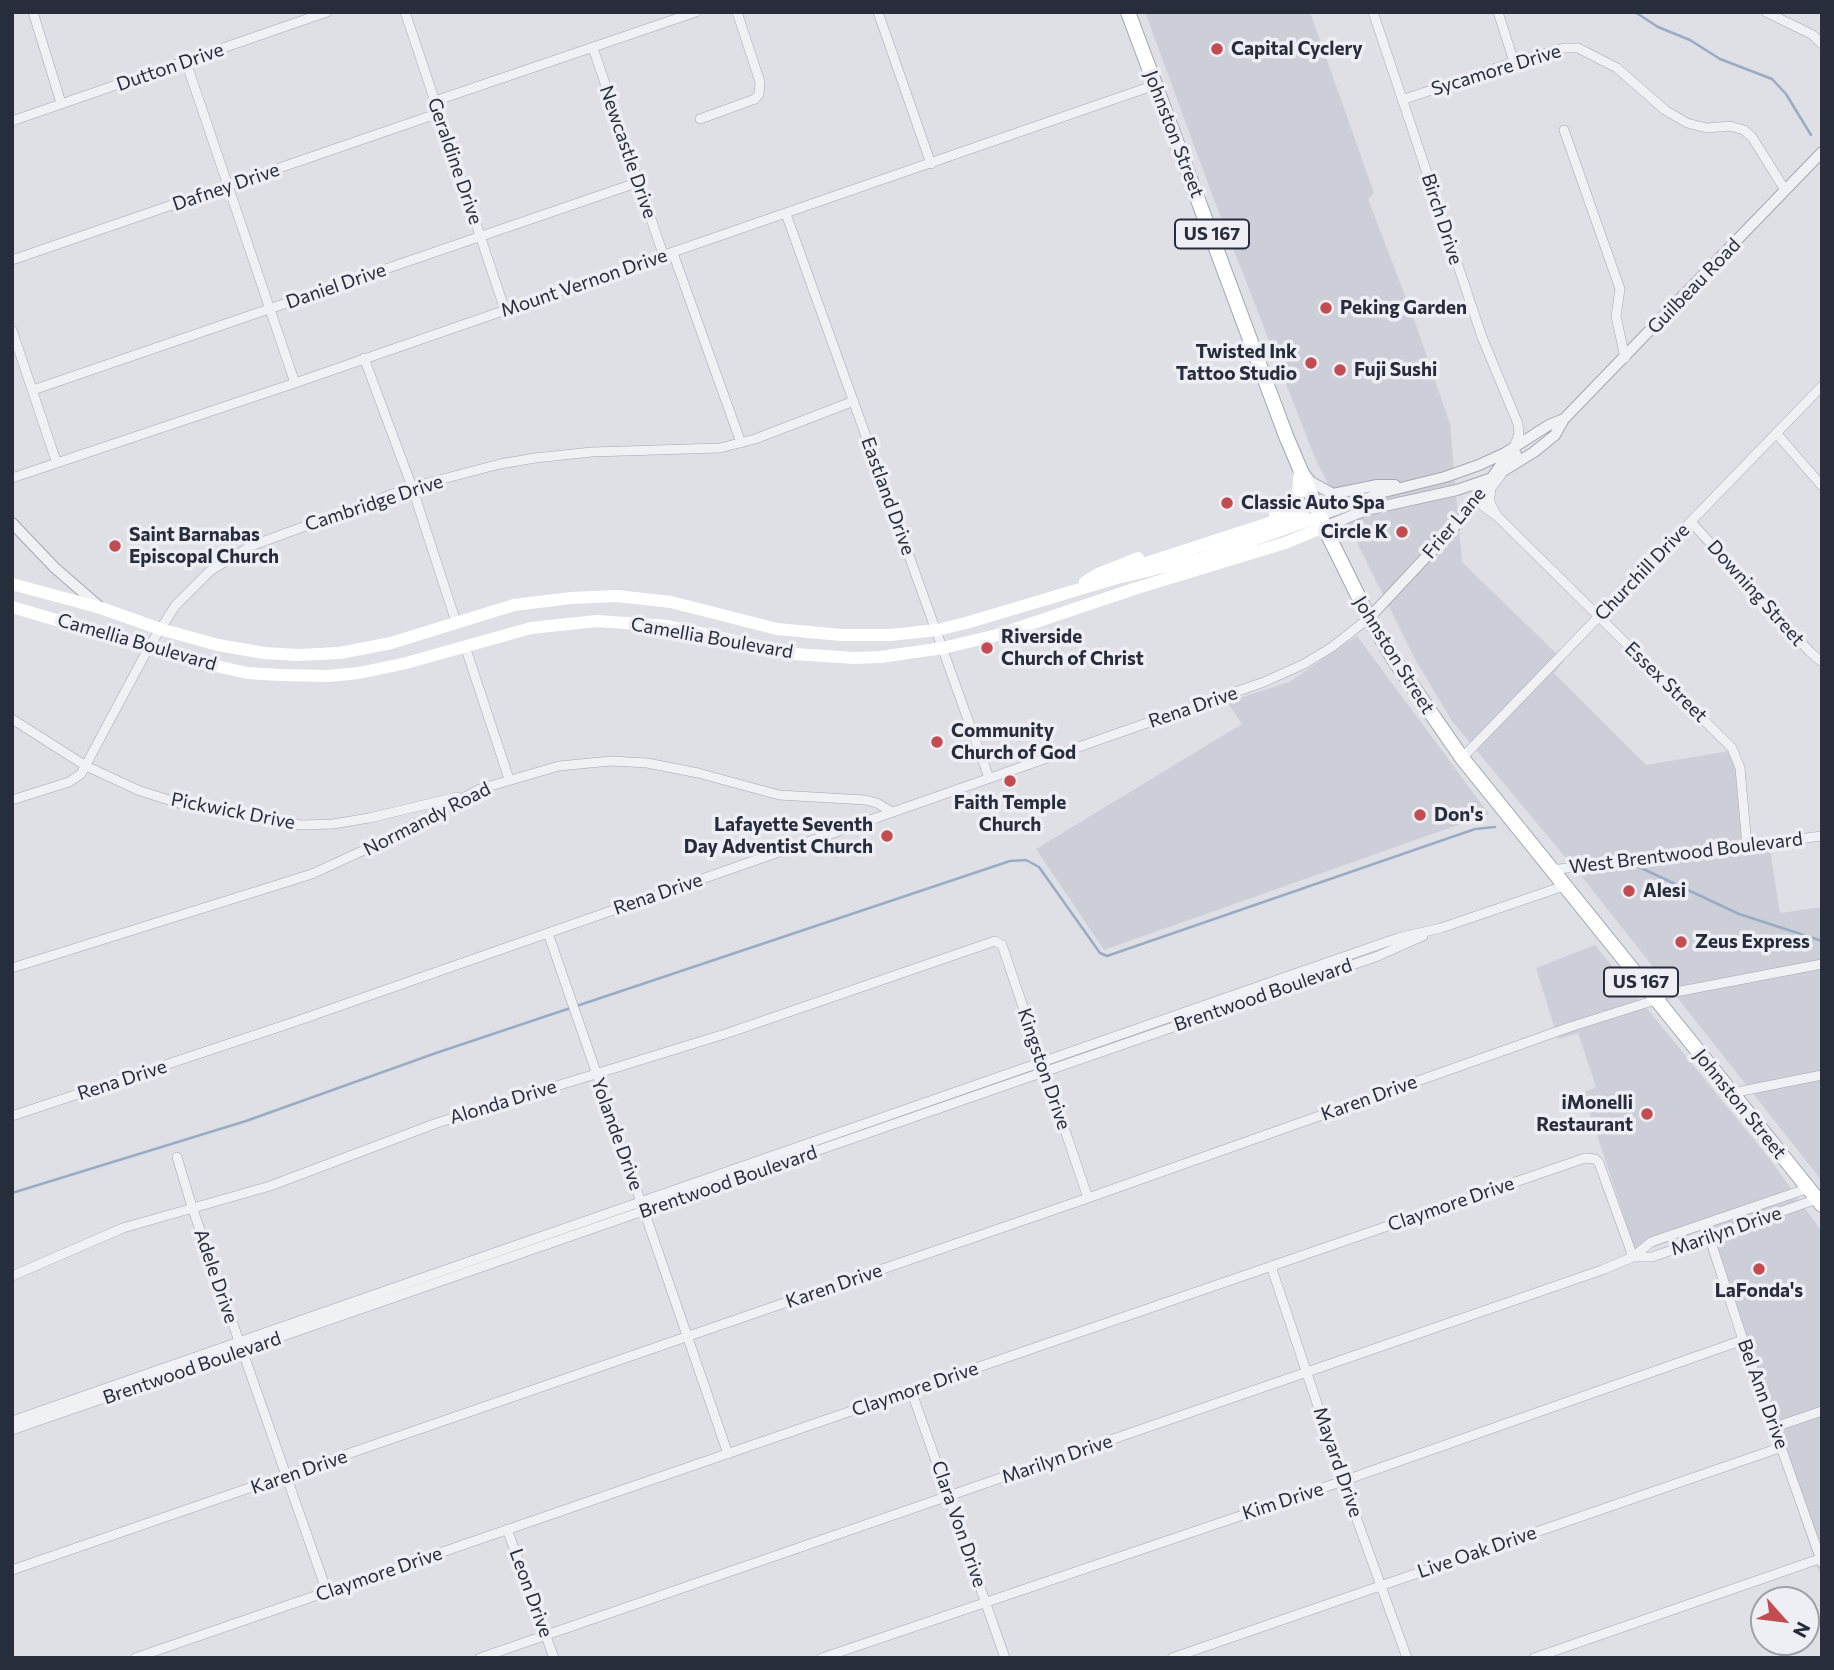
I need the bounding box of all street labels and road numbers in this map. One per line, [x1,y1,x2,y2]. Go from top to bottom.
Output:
street label: Dutton Drive [113,38,227,96]
street label: Sycamore Drive [1428,39,1564,101]
street label: Johnston Street [1139,67,1209,201]
street label: Newcastle Drive [595,83,661,221]
street label: Geraldine Drive [423,95,487,227]
street label: Dafney Drive [170,158,282,216]
street label: Birch Drive [1417,171,1467,267]
road number: US 167 [1175,220,1249,248]
street label: Guilbeau Road [1643,233,1745,339]
street label: Mount Vernon Drive [498,244,670,322]
street label: Daniel Drive [283,258,389,314]
street label: Eastland Drive [856,434,920,558]
street label: Cambridge Drive [302,470,446,536]
street label: Frier Lane [1418,483,1490,563]
street label: Churchill Drive [1590,519,1694,625]
street label: Downing Street [1703,535,1809,651]
street label: Johnston Street [1349,592,1439,718]
street label: Camellia Boulevard [55,608,219,676]
street label: Camellia Boulevard [629,613,795,663]
street label: Essex Street [1620,637,1712,727]
street label: Rena Drive [1146,681,1240,733]
street label: Normandy Road [360,777,494,861]
street label: Pickwick Drive [169,788,297,834]
street label: West Brentwood Boulevard [1568,827,1804,879]
street label: Rena Drive [611,868,705,920]
street label: Brentwood Boulevard [1171,954,1355,1036]
road number: US 167 [1604,967,1678,996]
street label: Kingston Drive [1013,1005,1075,1133]
street label: Johnston Street [1689,1045,1791,1163]
street label: Rena Drive [74,1055,170,1105]
street label: Karen Drive [1318,1070,1420,1126]
street label: Alonda Drive [447,1075,559,1129]
street label: Yolande Drive [586,1075,648,1193]
street label: Brentwood Boulevard [636,1141,820,1223]
street label: Claymore Drive [1385,1172,1517,1236]
street label: Marilyn Drive [1668,1201,1784,1261]
street label: Adele Drive [189,1226,243,1326]
street label: Karen Drive [783,1259,885,1313]
street label: Brentwood Boulevard [100,1327,284,1409]
street label: Bel Ann Drive [1733,1336,1793,1452]
street label: Claymore Drive [849,1357,981,1421]
street label: Mayard Drive [1308,1404,1368,1520]
street label: Marilyn Drive [999,1429,1115,1489]
street label: Karen Drive [248,1445,350,1499]
street label: Clara Von Drive [927,1458,991,1590]
street label: Kim Drive [1240,1477,1326,1525]
street label: Live Oak Drive [1415,1521,1539,1583]
street label: Claymore Drive [313,1542,445,1606]
street label: Leon Drive [504,1546,558,1640]

